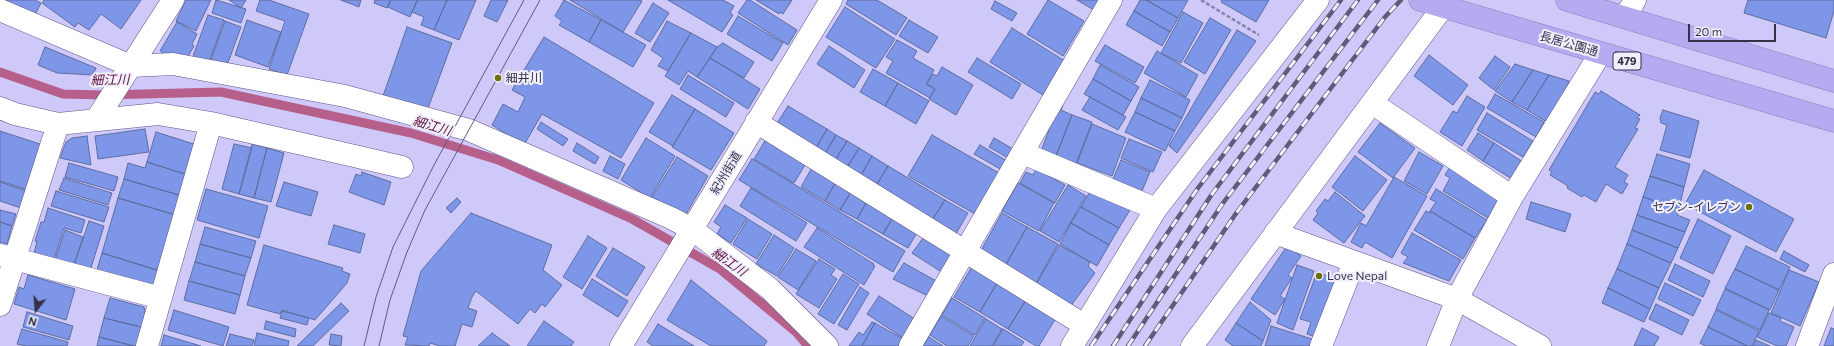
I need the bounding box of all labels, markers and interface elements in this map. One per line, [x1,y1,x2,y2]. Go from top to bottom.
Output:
scale bar [1690,16,1778,42]
text: 20 m [1695,24,1722,38]
street label: 長居公園通 [1538,29,1600,59]
road number: 479 [1613,52,1641,70]
place label: 細井川 [506,71,542,85]
water label: 細江川 [90,72,130,88]
marker: 細井川 [493,73,503,83]
water label: 細江川 [411,113,453,139]
street label: 紀州街道 [707,149,745,197]
place label: セブン-イレブン [1652,200,1741,214]
marker: セブン-イレブン [1744,202,1754,212]
water label: 細江川 [709,244,749,280]
place label: Love Nepal [1327,269,1387,283]
marker: Love Nepal [1314,271,1324,281]
north arrow [16,290,56,330]
text: N [27,315,38,329]

